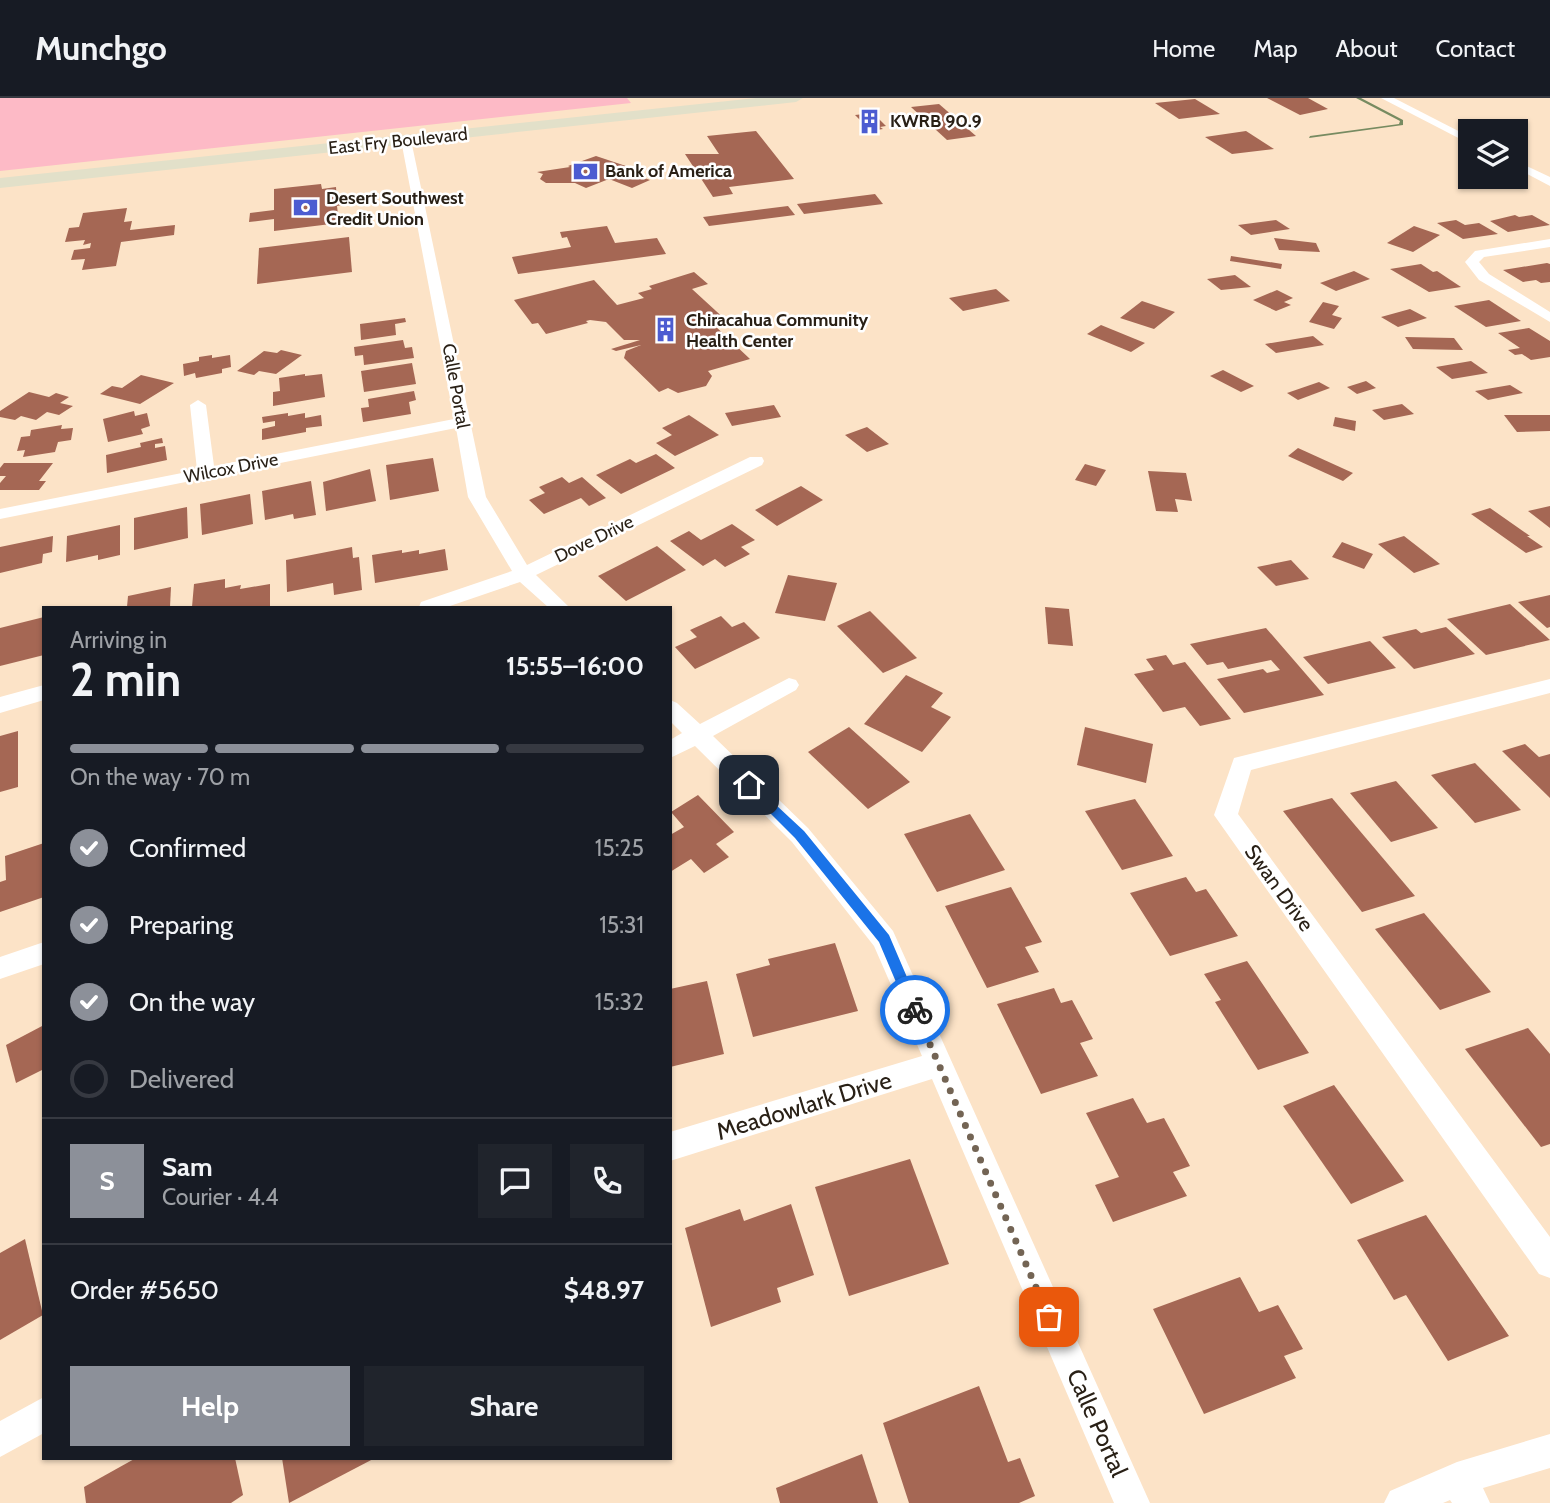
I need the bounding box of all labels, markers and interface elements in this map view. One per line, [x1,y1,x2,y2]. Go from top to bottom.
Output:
text: Munchgo [35,28,167,68]
text: Home [1152,34,1215,63]
text: Map [1253,34,1298,63]
text: About [1336,34,1398,63]
text: Contact [1436,34,1515,63]
building icon: KWRB 90.9 [856,107,884,135]
place label: KWRB 90.9 [890,110,982,132]
map controls [1458,119,1528,189]
button: layers [1458,119,1528,189]
street label: East Fry Boulevard [327,123,469,159]
bank icon: Bank of America [571,157,599,185]
place label: Bank of America [605,160,732,182]
place label: Desert Southwest Credit Union [326,187,464,230]
bank icon: Desert Southwest Credit Union [292,194,320,222]
place label: Chiracahua Community Health Center [686,309,869,352]
building icon: Chiracahua Community Health Center [652,316,680,344]
street label: Calle Portal [438,342,474,431]
street label: Wilcox Drive [182,448,280,488]
street label: Dove Drive [551,510,637,568]
text: Arriving in [70,626,167,654]
text: 15:55–16:00 [506,650,644,682]
text: 2 min [70,652,181,708]
pin [719,755,779,815]
text: On the way · 70 m [70,763,250,791]
icon: home [730,766,768,804]
icon: check [70,829,108,867]
text: Confirmed [129,832,246,864]
text: 15:25 [595,834,644,862]
street label: Swan Drive [1240,840,1319,936]
icon: check [70,906,108,944]
text: Preparing [129,909,233,941]
text: 15:31 [599,911,644,939]
courier [880,975,950,1045]
icon: check [70,983,108,1021]
text: On the way [129,986,255,1018]
text: 15:32 [595,988,644,1016]
icon: bike [896,991,934,1029]
text: Delivered [129,1063,234,1095]
street label: Meadowlark Drive [713,1065,895,1146]
button: chat [478,1144,552,1218]
button: phone [570,1144,644,1218]
text: Sam [162,1151,213,1183]
text: S [99,1165,115,1197]
text: Courier · 4.4 [162,1183,279,1211]
text: Order #5650 [70,1274,219,1306]
text: $48.97 [564,1274,644,1306]
pin [1019,1287,1079,1347]
icon: bag [1030,1298,1068,1336]
street label: Calle Portal [1061,1365,1134,1481]
button: Help [70,1366,350,1446]
button: Share [364,1366,644,1446]

